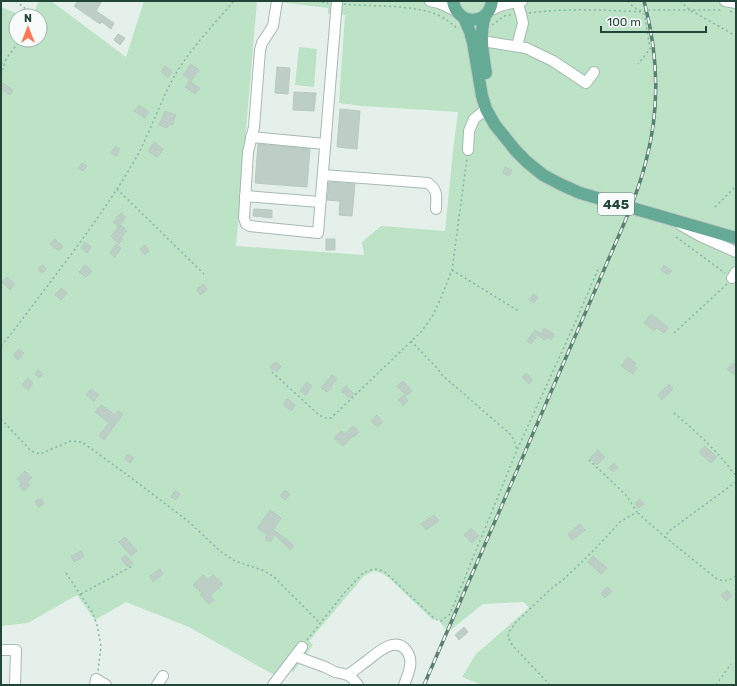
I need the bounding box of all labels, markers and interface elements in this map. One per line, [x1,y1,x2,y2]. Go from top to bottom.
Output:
north arrow [8,8,48,48]
scale bar [601,8,706,34]
text: N [24,12,32,25]
text: 100 m [607,15,641,29]
road number: 445 [598,193,634,215]

